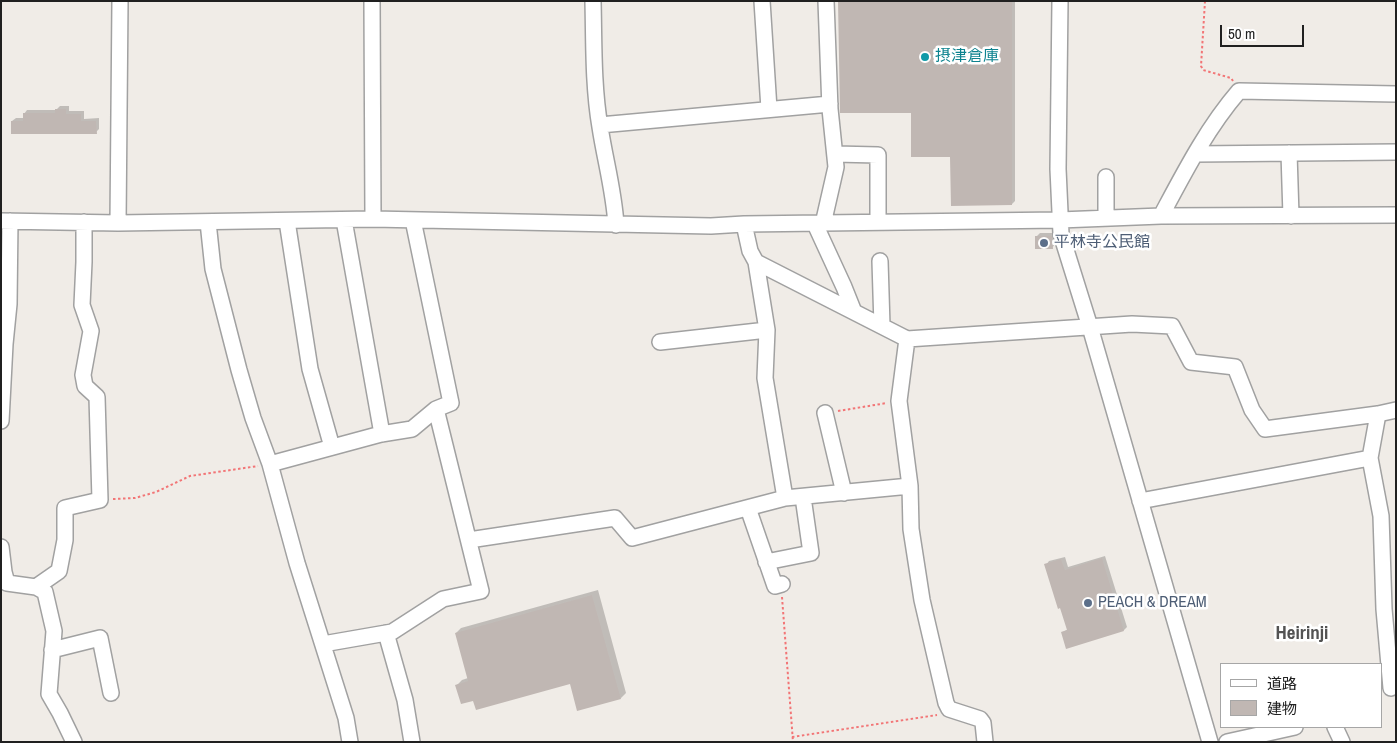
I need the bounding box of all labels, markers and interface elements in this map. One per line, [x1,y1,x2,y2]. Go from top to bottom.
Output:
scale bar [1222,15,1306,47]
text: 50 m [1228,23,1255,44]
place label: 摂津倉庫 [935,47,999,67]
marker: 摂津倉庫 [919,51,931,63]
place label: 平林寺公民館 [1054,233,1150,253]
marker: 平林寺公民館 [1038,237,1050,249]
place label: PEACH & DREAM [1098,593,1207,613]
marker: PEACH & DREAM [1082,597,1094,609]
district label: Heirinji [1276,623,1328,645]
legend [1220,663,1382,728]
text: 道路 [1267,673,1297,694]
text: 建物 [1267,698,1297,719]

